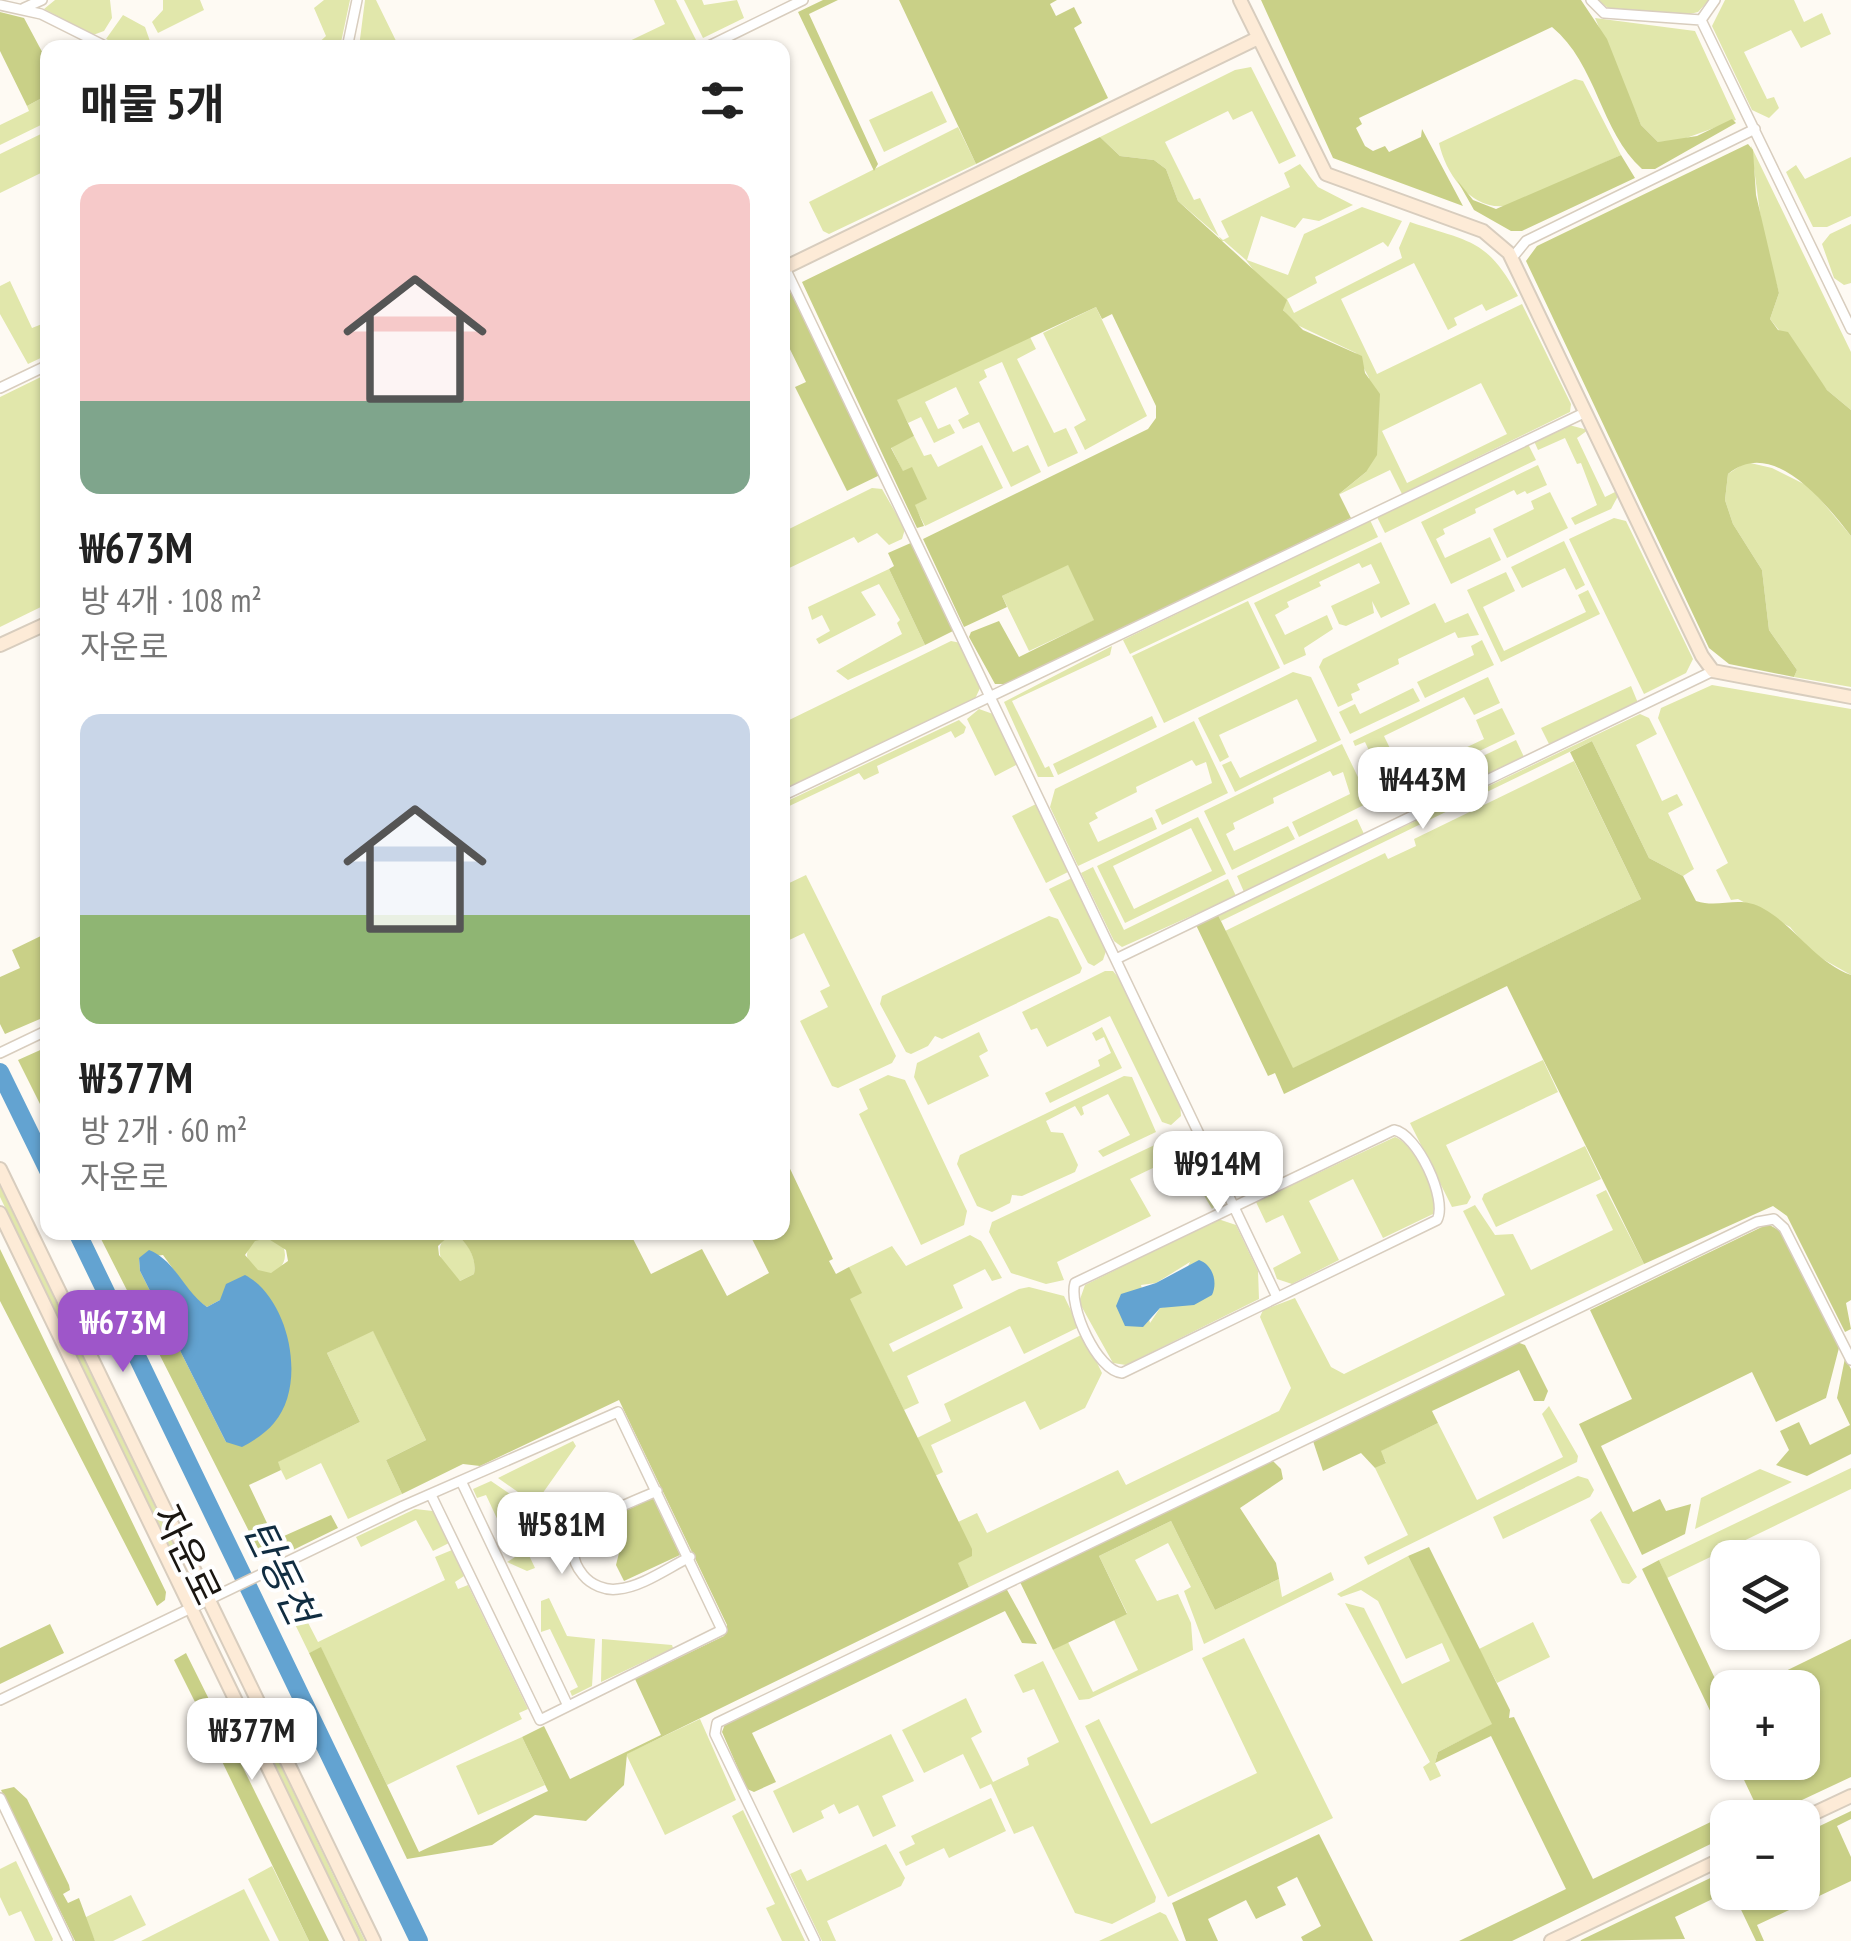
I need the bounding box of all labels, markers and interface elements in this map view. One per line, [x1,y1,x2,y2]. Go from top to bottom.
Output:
icon: filters [695,73,750,128]
text: 매물 5개 [80,76,225,131]
icon: home [325,249,505,429]
text: ₩673M [80,520,193,575]
text: 방 4개 · 108 m² [80,579,262,621]
text: 자운로 [80,625,168,667]
pin: ₩443M [1353,747,1493,832]
text: ₩443M [1380,758,1466,800]
icon: home [325,779,505,959]
text: ₩377M [80,1050,193,1105]
text: 방 2개 · 60 m² [80,1109,247,1151]
pin: ₩914M [1148,1131,1288,1216]
text: ₩914M [1175,1142,1261,1184]
text: 자운로 [80,1155,168,1197]
pin: ₩673M [53,1290,193,1375]
text: ₩673M [80,1301,166,1343]
pin: ₩581M [492,1492,632,1577]
street label: 자운로 [143,1496,233,1612]
text: ₩581M [519,1503,605,1545]
water label: 탄동천 [233,1511,330,1636]
map controls [1710,1540,1820,1910]
button: layers [1710,1540,1820,1650]
button: + [1710,1670,1820,1780]
pin: ₩377M [182,1698,322,1783]
text: ₩377M [209,1709,295,1751]
button: − [1710,1800,1820,1910]

